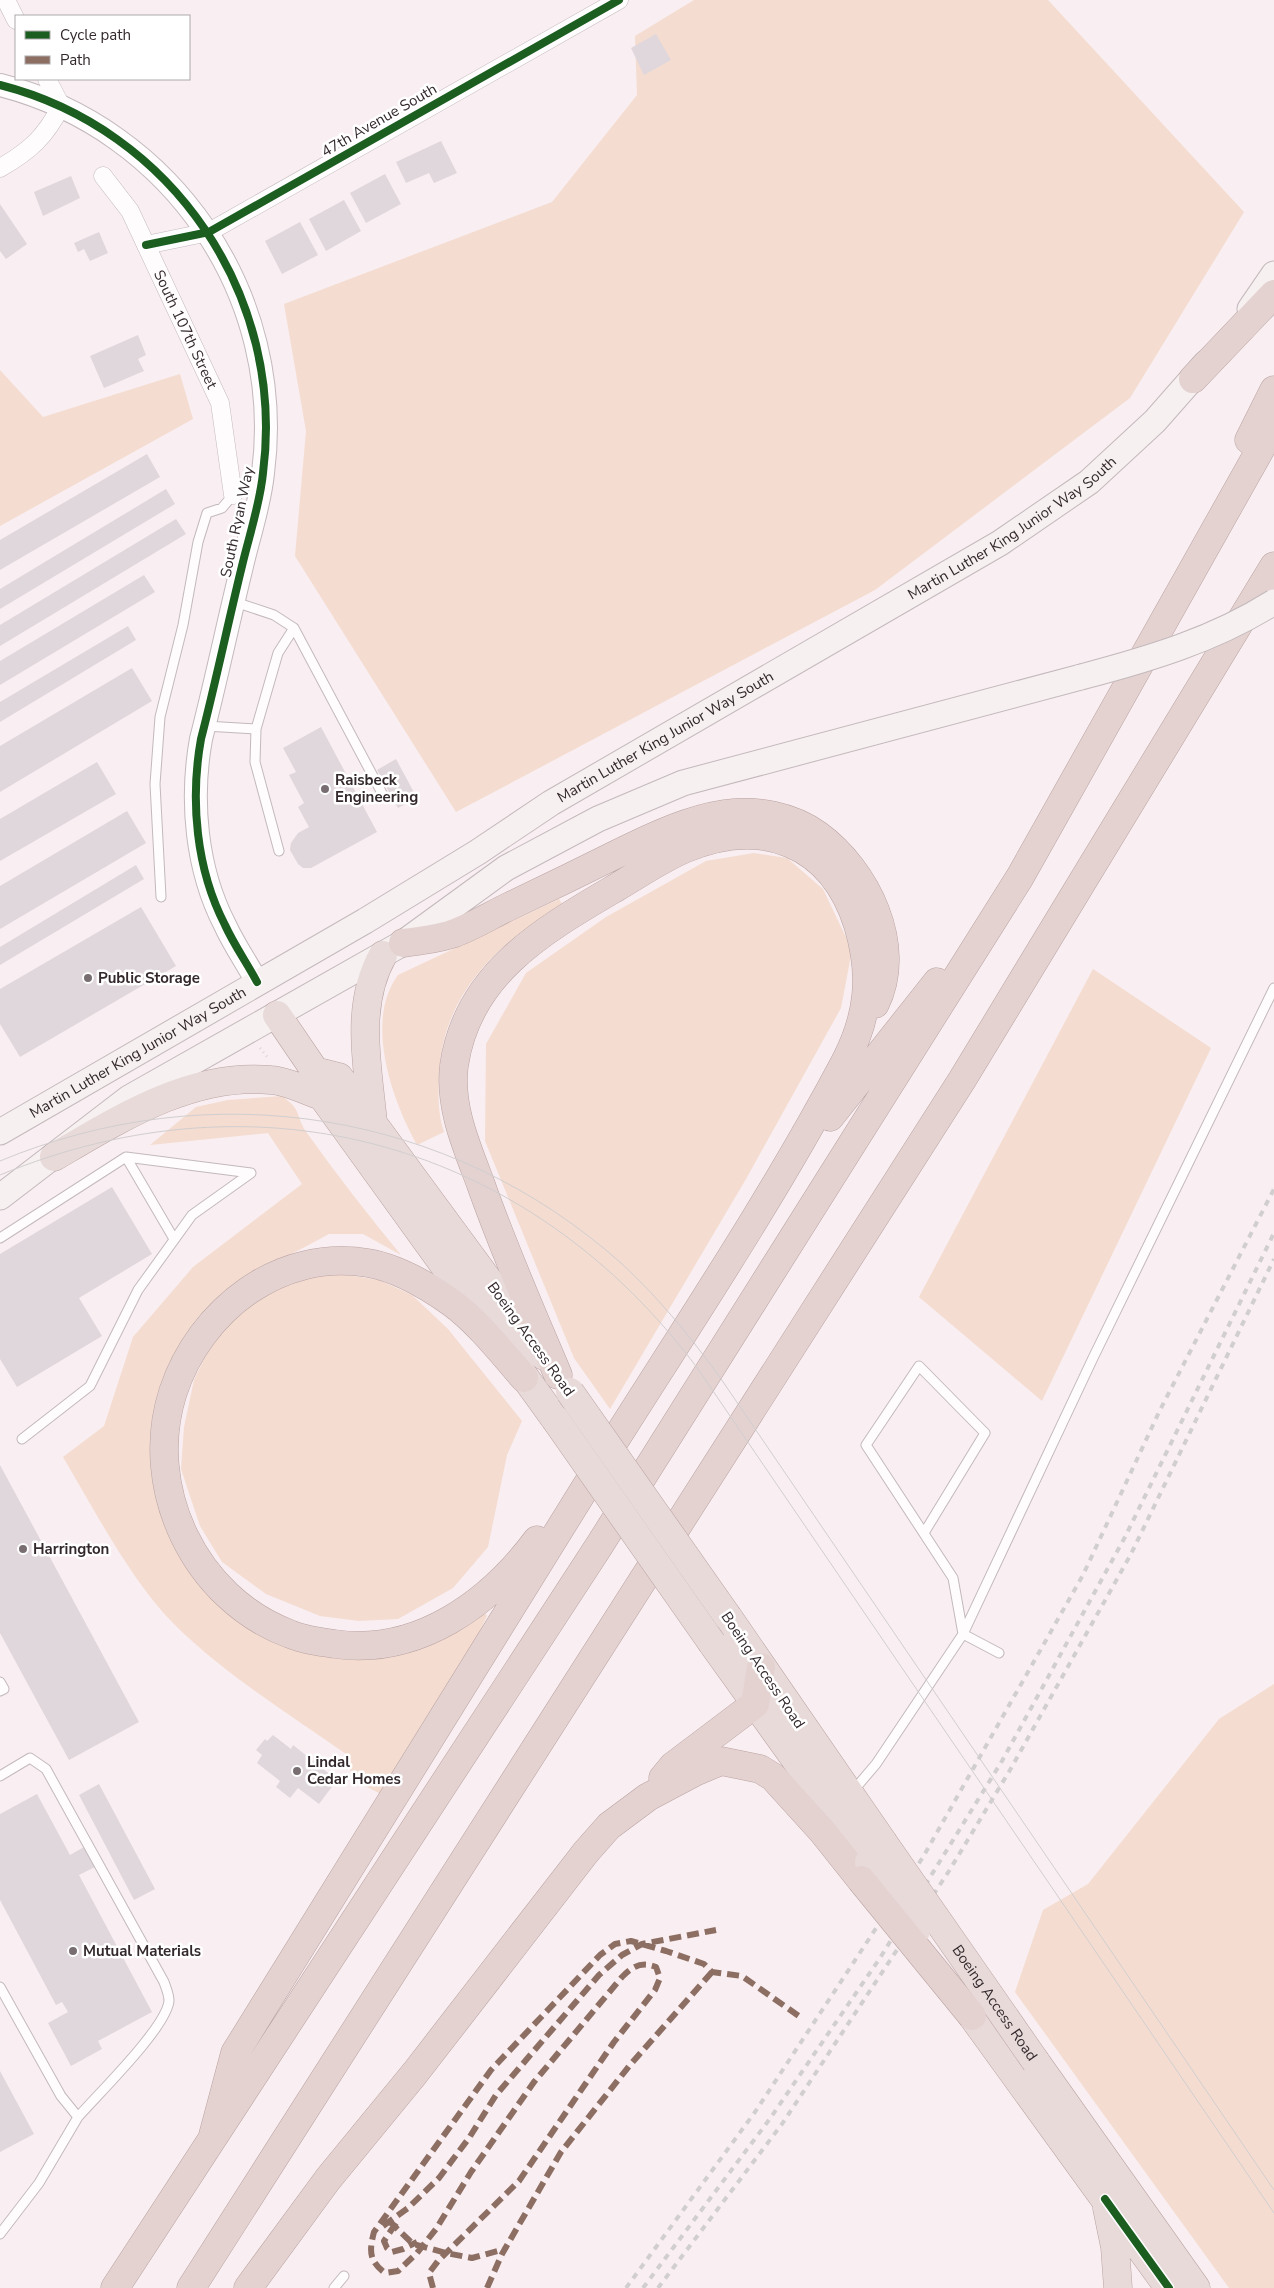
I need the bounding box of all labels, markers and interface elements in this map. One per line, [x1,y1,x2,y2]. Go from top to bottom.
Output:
legend [15,15,190,80]
text: Cycle path [60,25,131,45]
text: Path [60,50,91,70]
street label: 47th Avenue South [318,79,440,161]
street label: South 107th Street [149,267,222,393]
street label: Martin Luther King Junior Way South [904,452,1121,604]
street label: South Ryan Way [215,464,259,579]
street label: Martin Luther King Junior Way South [553,666,777,807]
place label: Raisbeck Engineering [335,770,418,807]
marker: Raisbeck Engineering [319,783,331,795]
place label: Public Storage [98,968,200,988]
marker: Public Storage [82,972,94,984]
street label: Martin Luther King Junior Way South [26,982,250,1123]
street label: Boeing Access Road [483,1278,579,1400]
place label: Harrington [33,1539,109,1559]
marker: Harrington [17,1543,29,1555]
street label: Boeing Access Road [716,1608,810,1732]
place label: Lindal Cedar Homes [307,1752,401,1789]
marker: Lindal Cedar Homes [291,1765,303,1777]
place label: Mutual Materials [83,1941,201,1961]
street label: Boeing Access Road [948,1941,1042,2065]
marker: Mutual Materials [67,1945,79,1957]

